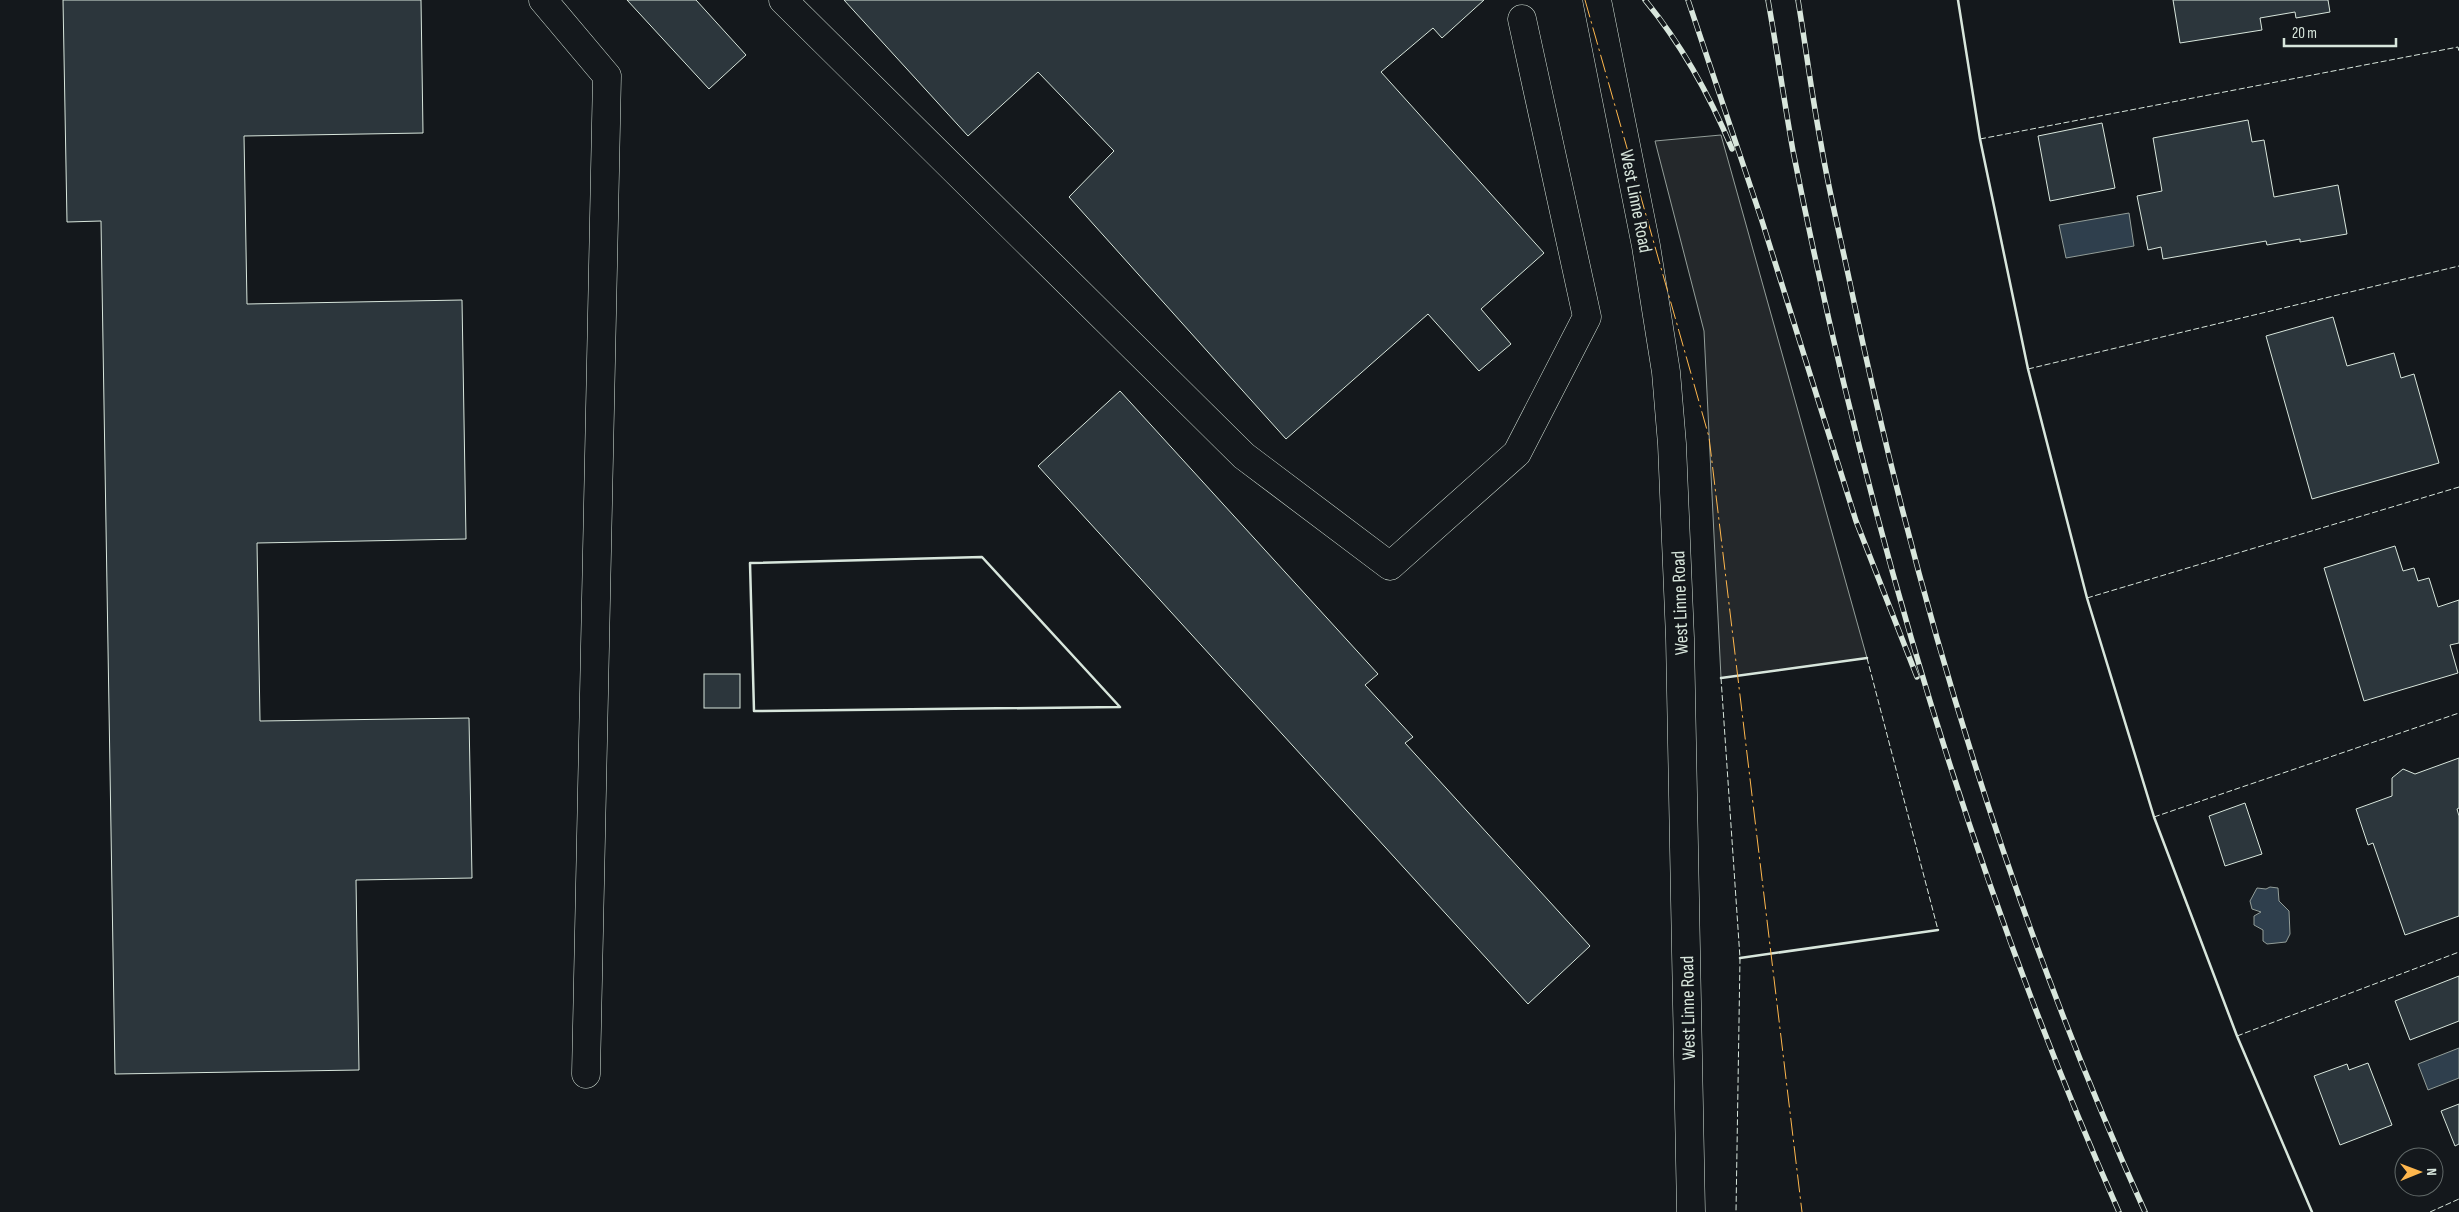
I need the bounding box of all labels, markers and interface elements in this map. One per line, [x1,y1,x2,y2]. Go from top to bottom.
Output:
scale bar [2284,15,2396,47]
text: 20 m [2292,24,2317,43]
street label: West Linne Road [1614,148,1657,255]
street label: West Linne Road [1667,550,1694,656]
street label: West Linne Road [1676,956,1701,1060]
north arrow [2394,1147,2444,1197]
text: N [2423,1168,2440,1176]

